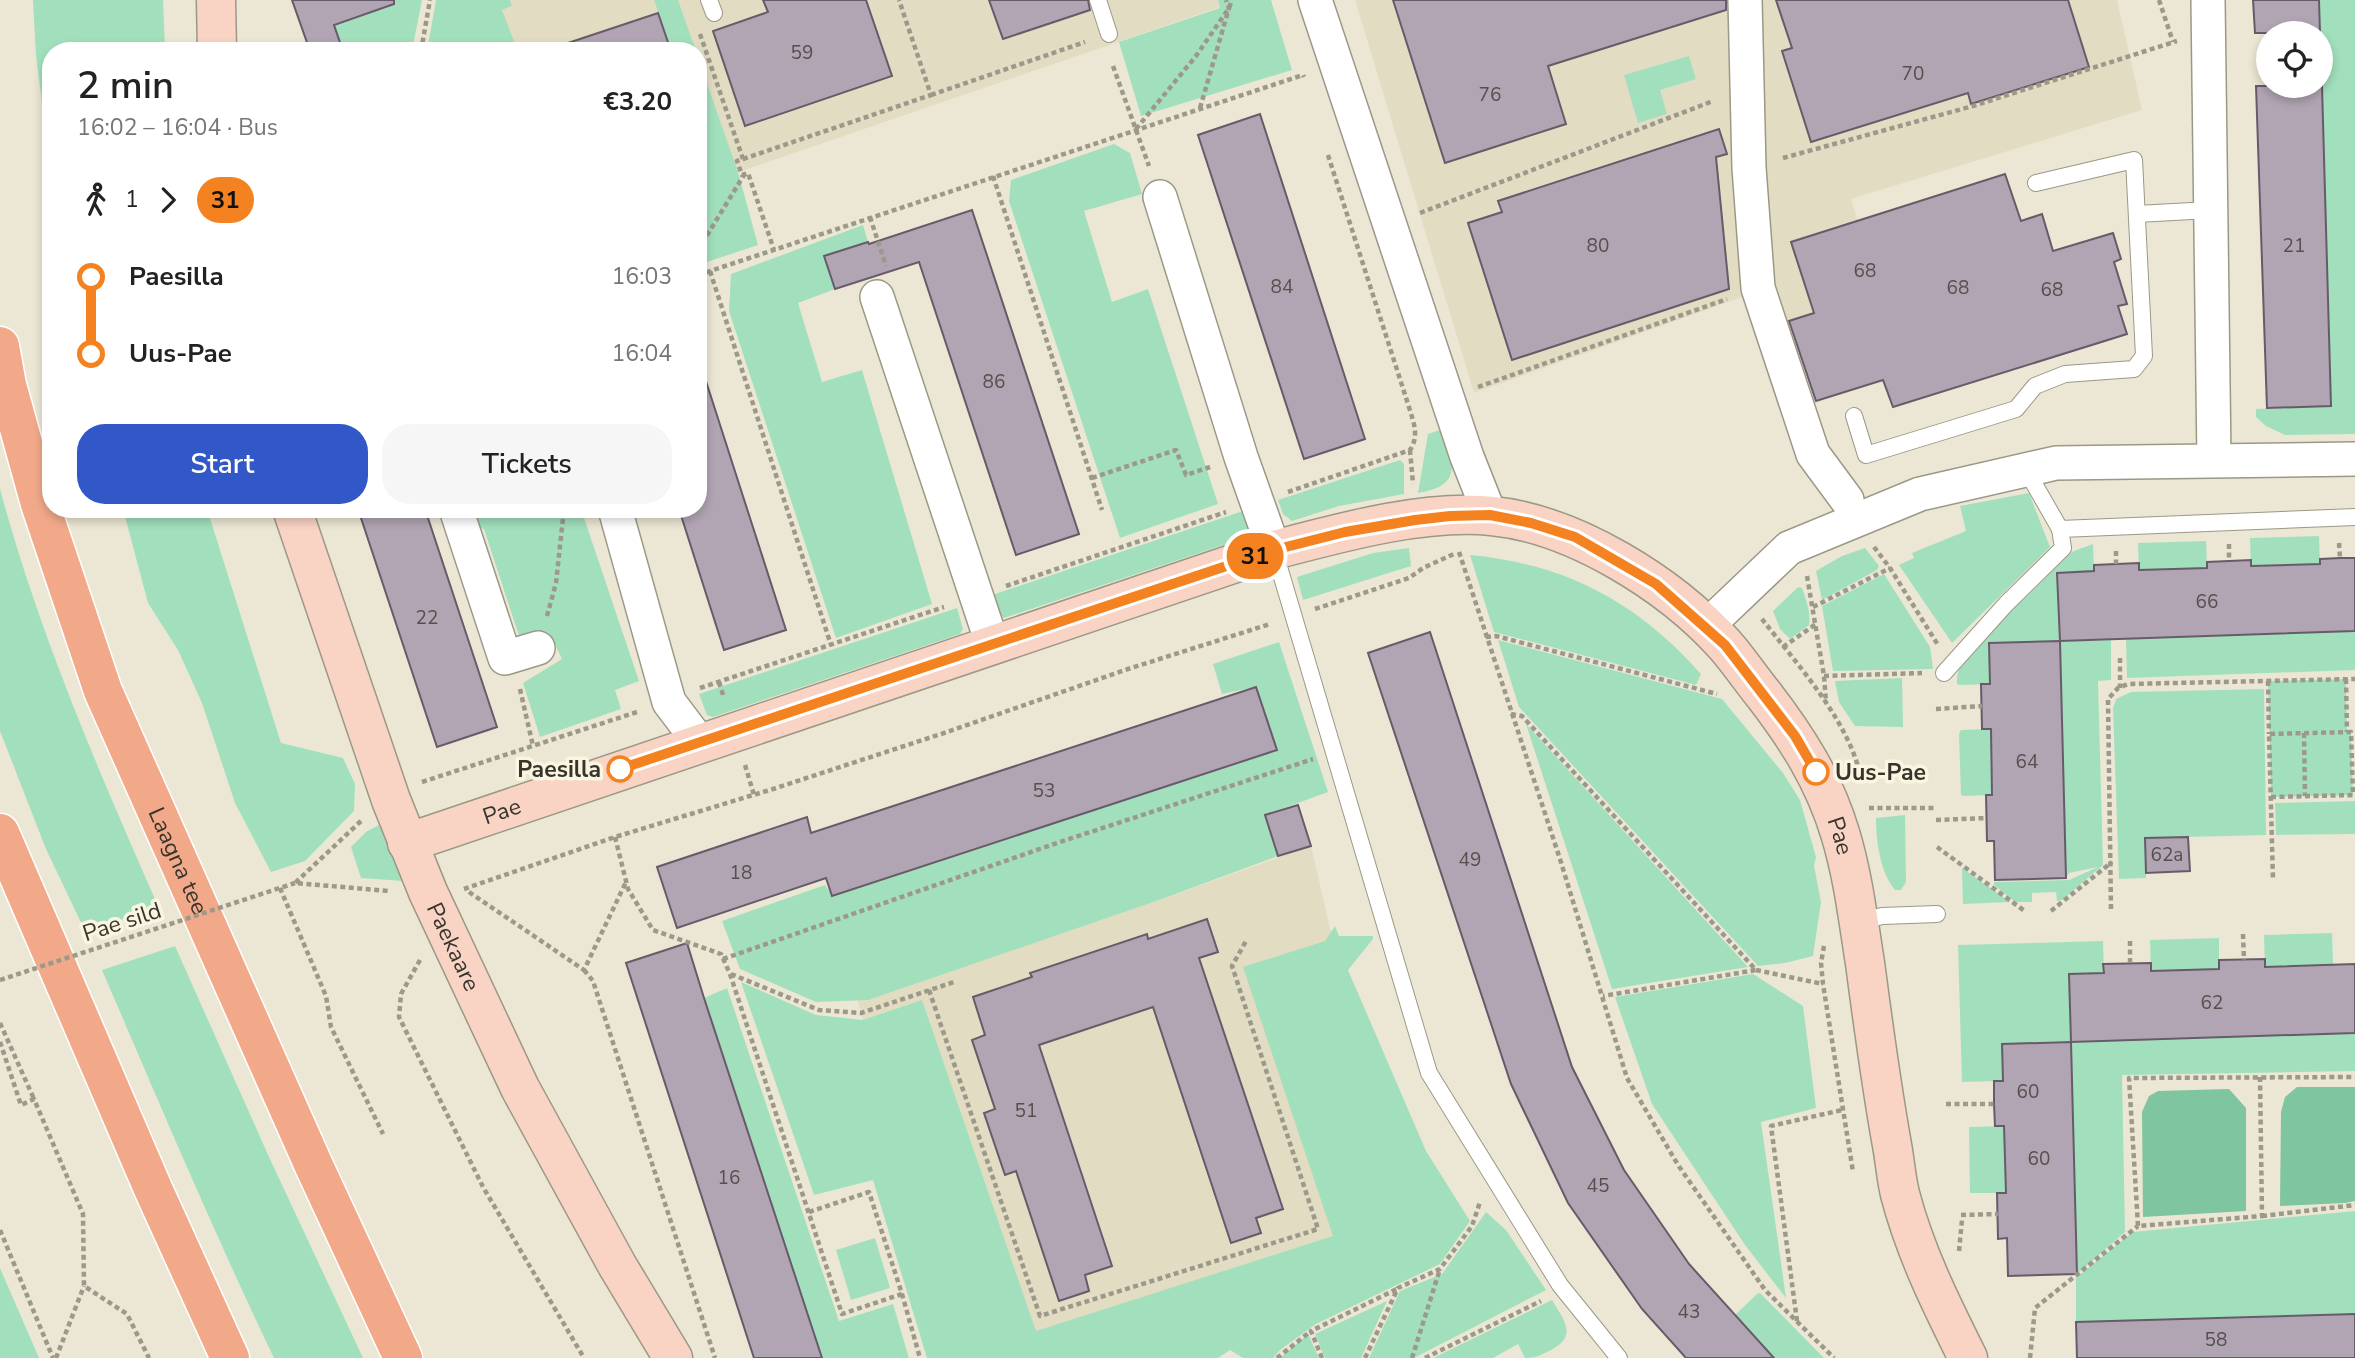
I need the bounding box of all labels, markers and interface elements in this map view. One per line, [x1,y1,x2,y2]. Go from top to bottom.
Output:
map controls [2256,21,2333,98]
button: locate [2256,21,2333,98]
house number: 59 [791,40,813,66]
text: 2 min [77,60,174,111]
house number: 70 [1902,61,1924,87]
house number: 76 [1479,82,1501,108]
text: €3.20 [603,84,672,119]
text: 16:02 – 16:04 · Bus [77,112,278,143]
icon: walk [77,181,115,219]
icon: forward [149,181,187,219]
text: 1 [125,184,139,215]
text: 31 [211,184,240,216]
house number: 80 [1587,233,1609,259]
house number: 21 [2283,233,2305,259]
house number: 68 [1854,258,1876,284]
text: Paesilla [129,259,224,294]
text: 16:03 [612,261,672,292]
house number: 84 [1271,274,1293,300]
house number: 68 [1947,275,1969,301]
house number: 68 [2041,277,2063,303]
text: Uus-Pae [129,336,232,371]
text: 16:04 [612,338,672,369]
house number: 86 [983,369,1005,395]
button: Start [77,424,368,504]
button: Tickets [382,424,672,504]
line badge: 31 [1224,533,1286,579]
text: 31 [1241,540,1269,572]
house number: 66 [2196,589,2218,615]
house number: 22 [416,605,438,631]
house number: 64 [2016,749,2038,775]
place label: Paesilla [517,754,601,785]
marker: Paesilla [607,756,633,782]
place label: Uus-Pae [1835,757,1926,788]
marker: Uus-Pae [1803,759,1829,785]
house number: 53 [1033,778,1055,804]
street label: Pae [479,790,525,832]
street label: Laagna tee [141,802,216,919]
street label: Pae [1820,812,1861,858]
house number: 62a [2151,842,2183,868]
house number: 49 [1459,847,1481,873]
house number: 18 [730,860,752,886]
street label: Pae sild [79,895,165,949]
street label: Paekaare [420,897,488,996]
house number: 62 [2201,990,2223,1016]
house number: 60 [2017,1079,2039,1105]
house number: 51 [1015,1098,1037,1124]
house number: 60 [2028,1146,2050,1172]
house number: 16 [718,1165,740,1191]
house number: 45 [1587,1173,1609,1199]
house number: 43 [1678,1299,1700,1325]
house number: 58 [2205,1327,2227,1353]

